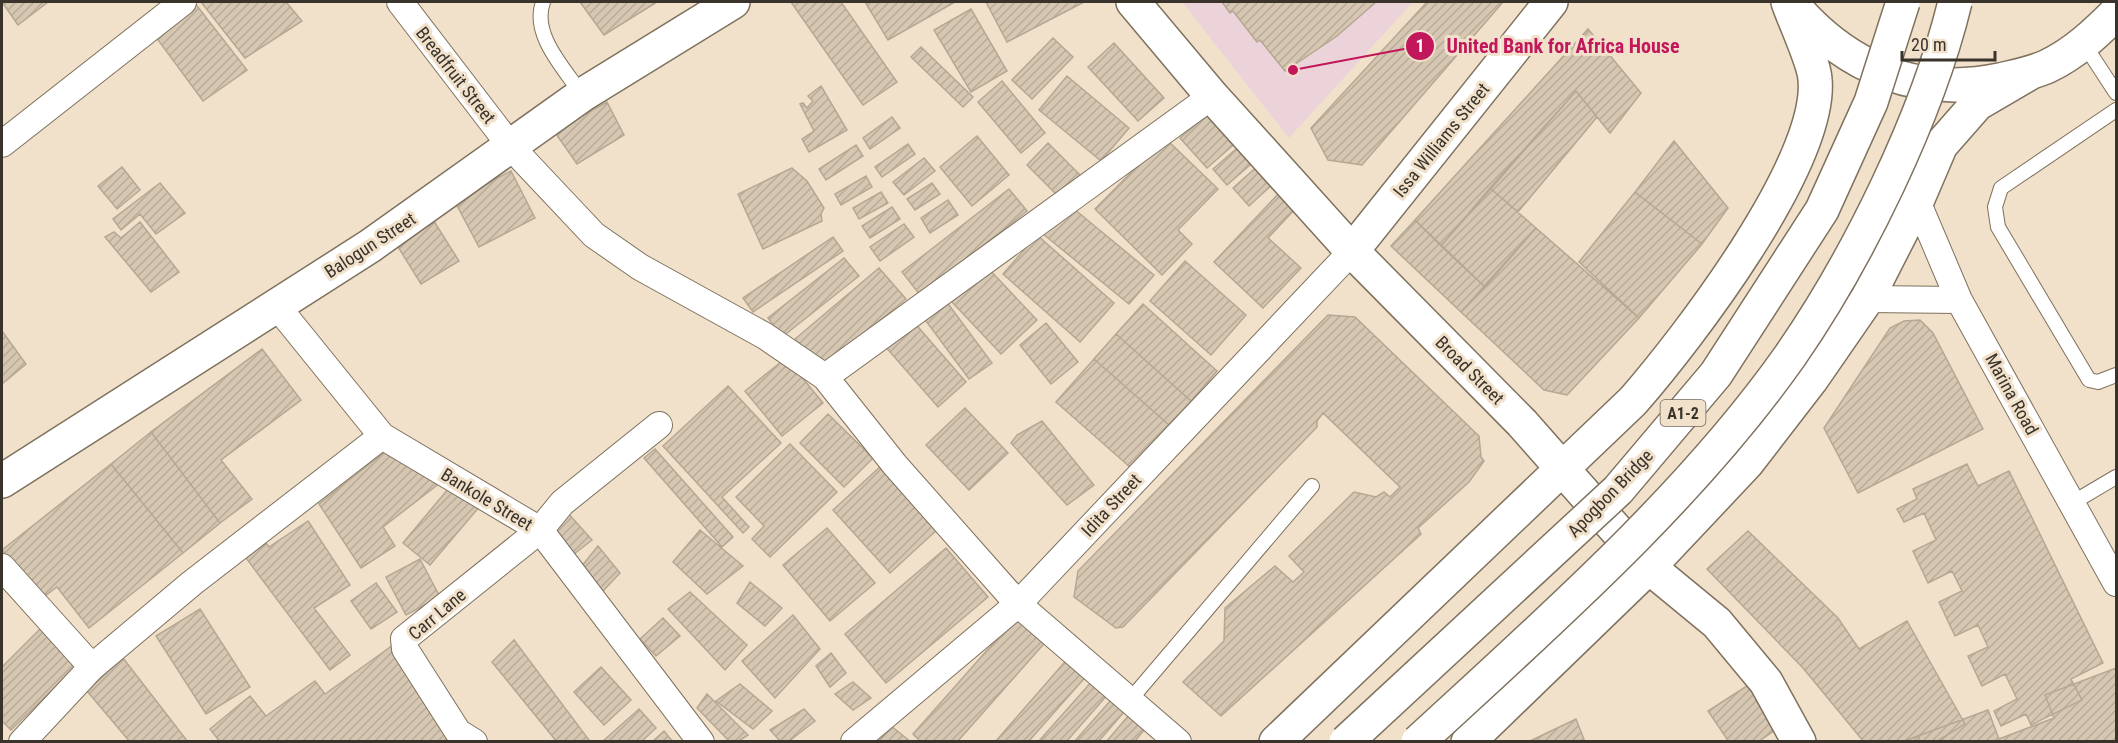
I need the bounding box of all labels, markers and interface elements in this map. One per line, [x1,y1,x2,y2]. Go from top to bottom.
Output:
street label: Breadfruit Street [412,23,500,127]
scale bar [1902,24,1995,62]
callout: United Bank for Africa House [1405,27,1692,65]
text: United Bank for Africa House [1446,34,1680,58]
text: 20 m [1911,34,1946,55]
text: 1 [1415,35,1425,56]
street label: Issa Williams Street [1389,79,1493,201]
street label: Balogun Street [321,208,419,282]
street label: Broad Street [1431,331,1509,409]
street label: Marina Road [1981,350,2043,438]
road number: A1-2 [1660,400,1706,426]
street label: Apogbon Bridge [1563,445,1657,541]
street label: Bankole Street [437,463,537,535]
street label: Idita Street [1077,469,1145,541]
street label: Carr Lane [404,584,470,644]

